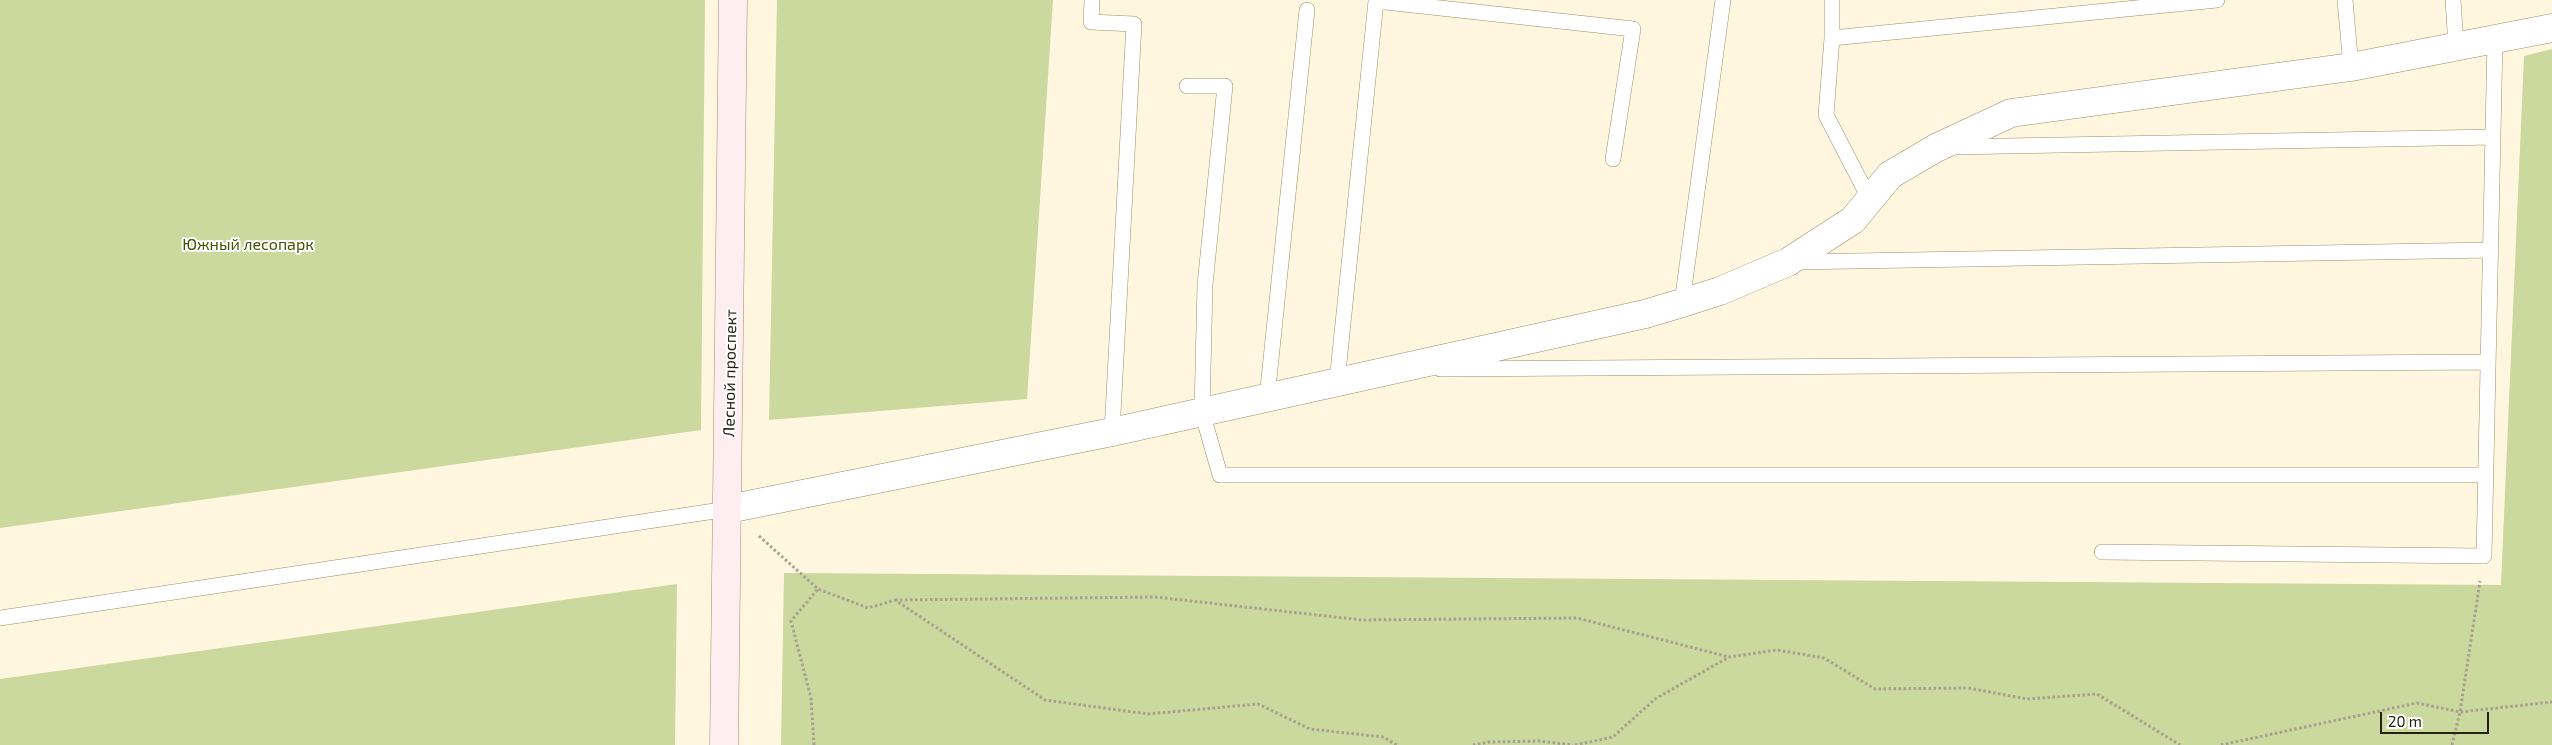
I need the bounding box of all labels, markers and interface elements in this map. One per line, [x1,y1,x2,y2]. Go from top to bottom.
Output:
park label: Южный лесопарк [182,235,314,255]
street label: Лесной проспект [719,309,741,437]
scale bar [2382,702,2491,734]
text: 20 m [2388,712,2422,730]

